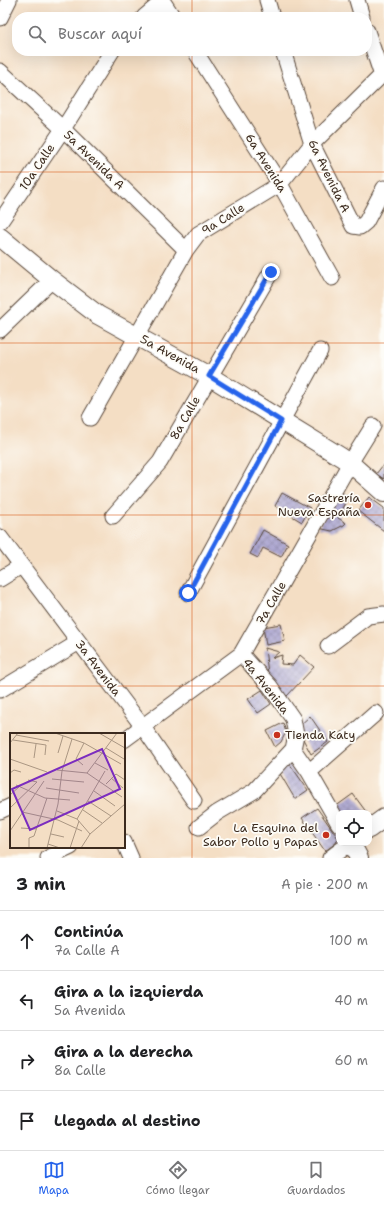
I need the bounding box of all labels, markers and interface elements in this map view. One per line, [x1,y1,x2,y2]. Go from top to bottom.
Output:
search box [12,12,372,56]
icon: search [26,23,48,45]
text: Buscar aquí [58,24,142,44]
street label: 5a Avenida A [60,127,128,193]
street label: 6a Avenida [242,130,291,196]
street label: 6a Avenida A [304,137,354,216]
street label: 10a Calle [16,140,59,193]
street label: 9a Calle [198,199,248,239]
route end [262,263,280,281]
street label: 5a Avenida [137,331,203,377]
street label: 8a Calle [166,393,204,443]
place label: Sastrería Nueva España [278,490,361,520]
marker: Sastrería Nueva España [363,500,373,510]
street label: 7a Calle [252,578,290,628]
route start [179,584,197,602]
street label: 3a Avenida [72,637,125,700]
street label: 4a Avenida [239,655,293,718]
place label: Tienda Katy [285,727,355,743]
marker: Tienda Katy [272,730,282,740]
inset map [10,733,125,848]
map controls [336,810,372,846]
button: locate [336,810,372,846]
place label: La Esquina del Sabor Pollo y Papas [203,820,318,850]
marker: La Esquina del Sabor Pollo y Papas [321,830,331,840]
text: 3 min [16,873,66,895]
text: A pie · 200 m [281,876,368,893]
text: Continúa [54,922,123,942]
icon: ahead [16,930,38,952]
text: 100 m [329,932,368,949]
text: 7a Calle A [54,942,120,959]
text: Gira a la izquierda [54,982,203,1002]
icon: left [16,990,38,1012]
text: 40 m [334,992,368,1009]
text: 5a Avenida [54,1002,125,1019]
text: Gira a la derecha [54,1042,193,1062]
icon: right [16,1050,38,1072]
text: 60 m [335,1052,368,1069]
text: 8a Calle [54,1062,106,1079]
icon: arrive [16,1110,38,1132]
text: Llegada al destino [54,1111,201,1131]
tab: Mapa [38,1159,69,1198]
tab: Cómo llegar [146,1159,210,1198]
tab: Guardados [287,1159,345,1198]

